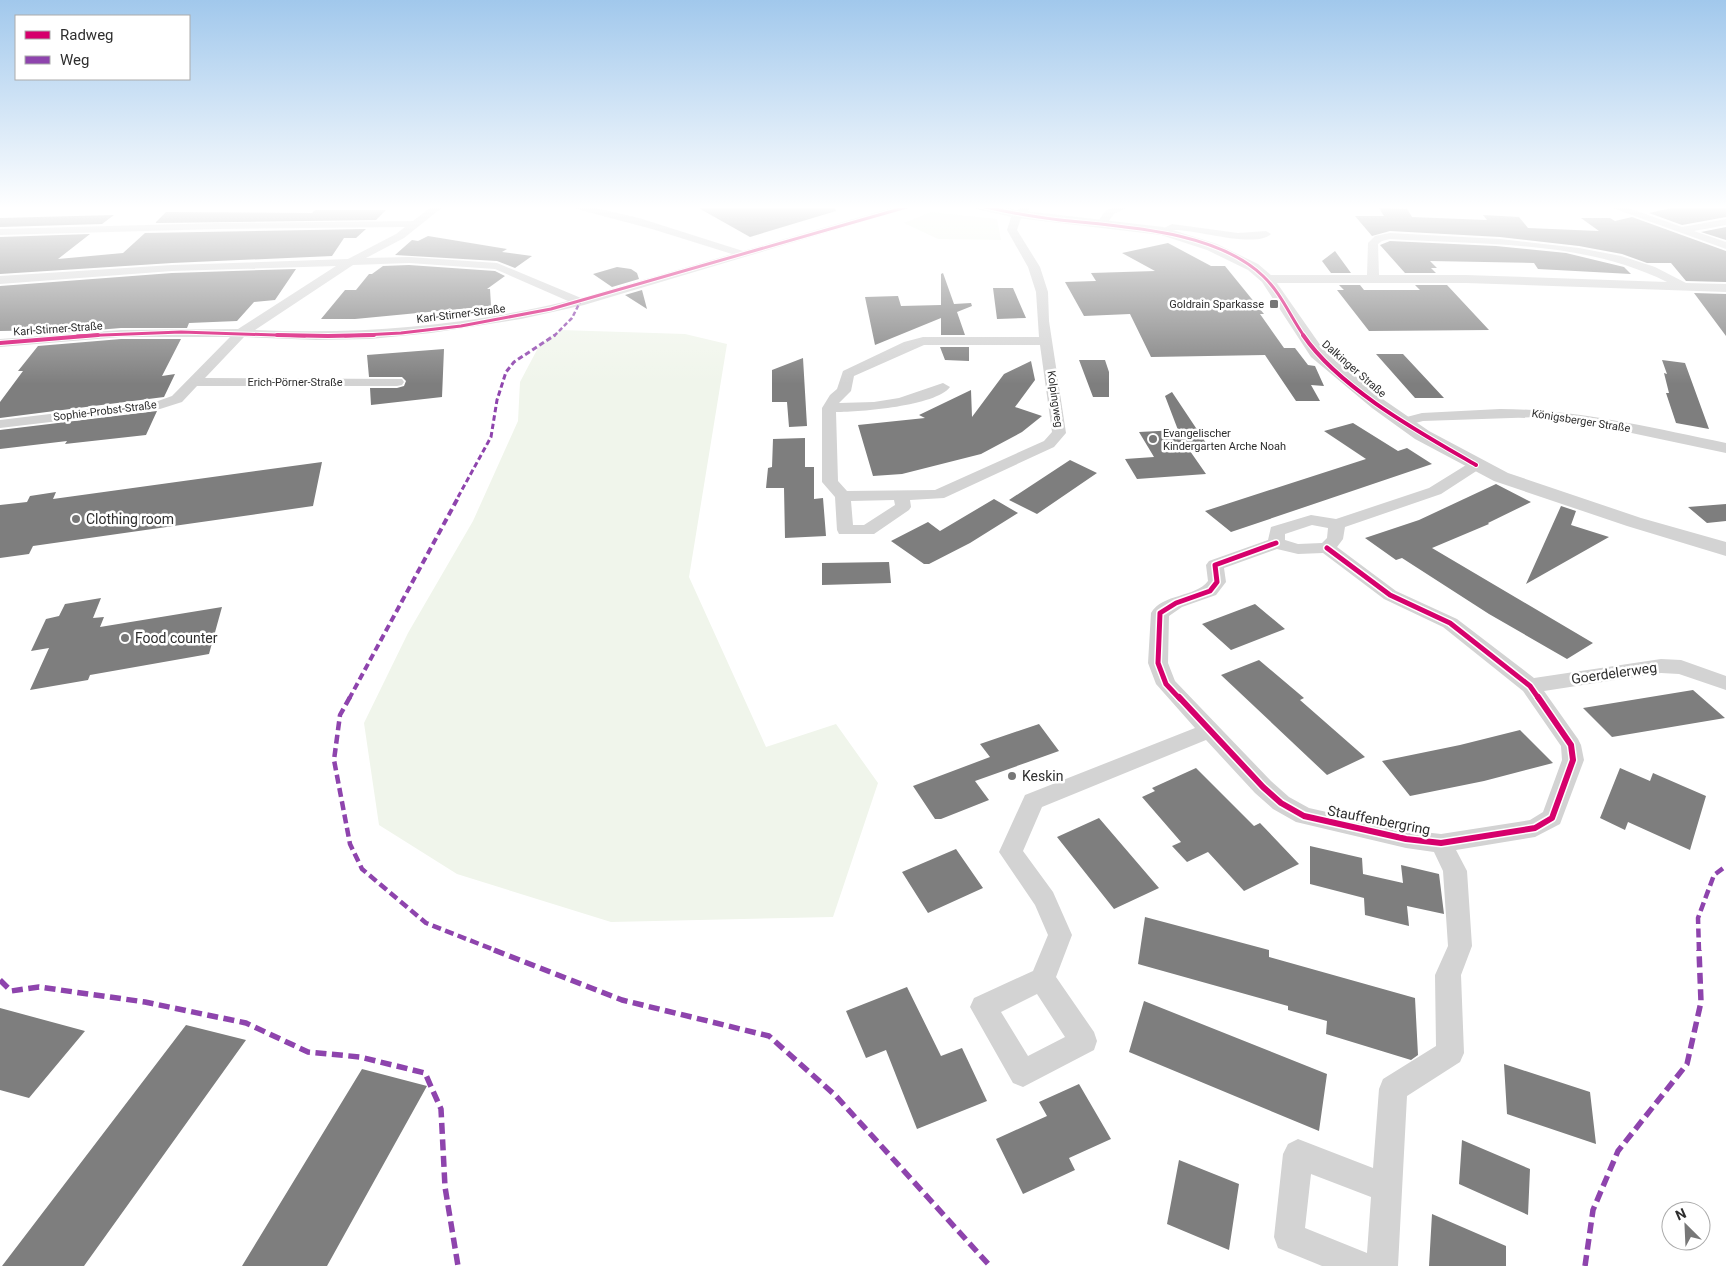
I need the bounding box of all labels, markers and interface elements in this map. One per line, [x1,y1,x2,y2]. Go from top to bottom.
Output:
legend [15,15,190,80]
text: Radweg [60,26,114,44]
text: Weg [60,51,89,69]
place label: Goldrain Sparkasse [1169,298,1264,311]
marker: Goldrain Sparkasse [1268,298,1280,310]
street label: Karl-Stirner-Straße [416,302,506,326]
street label: Karl-Stirner-Straße [13,319,103,339]
street label: Dalkinger Straße [1319,338,1389,400]
street label: Kolpingweg [1045,370,1065,428]
street label: Erich-Pörner-Straße [247,376,343,389]
street label: Sophie-Probst-Straße [53,398,158,424]
street label: Königsberger Straße [1531,407,1631,435]
place label: Evangelischer Kindergarten Arche Noah [1163,427,1286,453]
marker: Evangelischer Kindergarten Arche Noah [1147,433,1159,445]
place label: Clothing room [86,511,174,527]
marker: Clothing room [70,513,82,525]
place label: Food counter [135,630,218,646]
marker: Food counter [119,632,131,644]
street label: Goerdelerweg [1570,659,1658,687]
place label: Keskin [1022,768,1064,784]
marker: Keskin [1006,770,1018,782]
street label: Stauffenbergring [1326,802,1432,838]
north arrow [1661,1201,1711,1251]
text: N [1673,1205,1688,1223]

